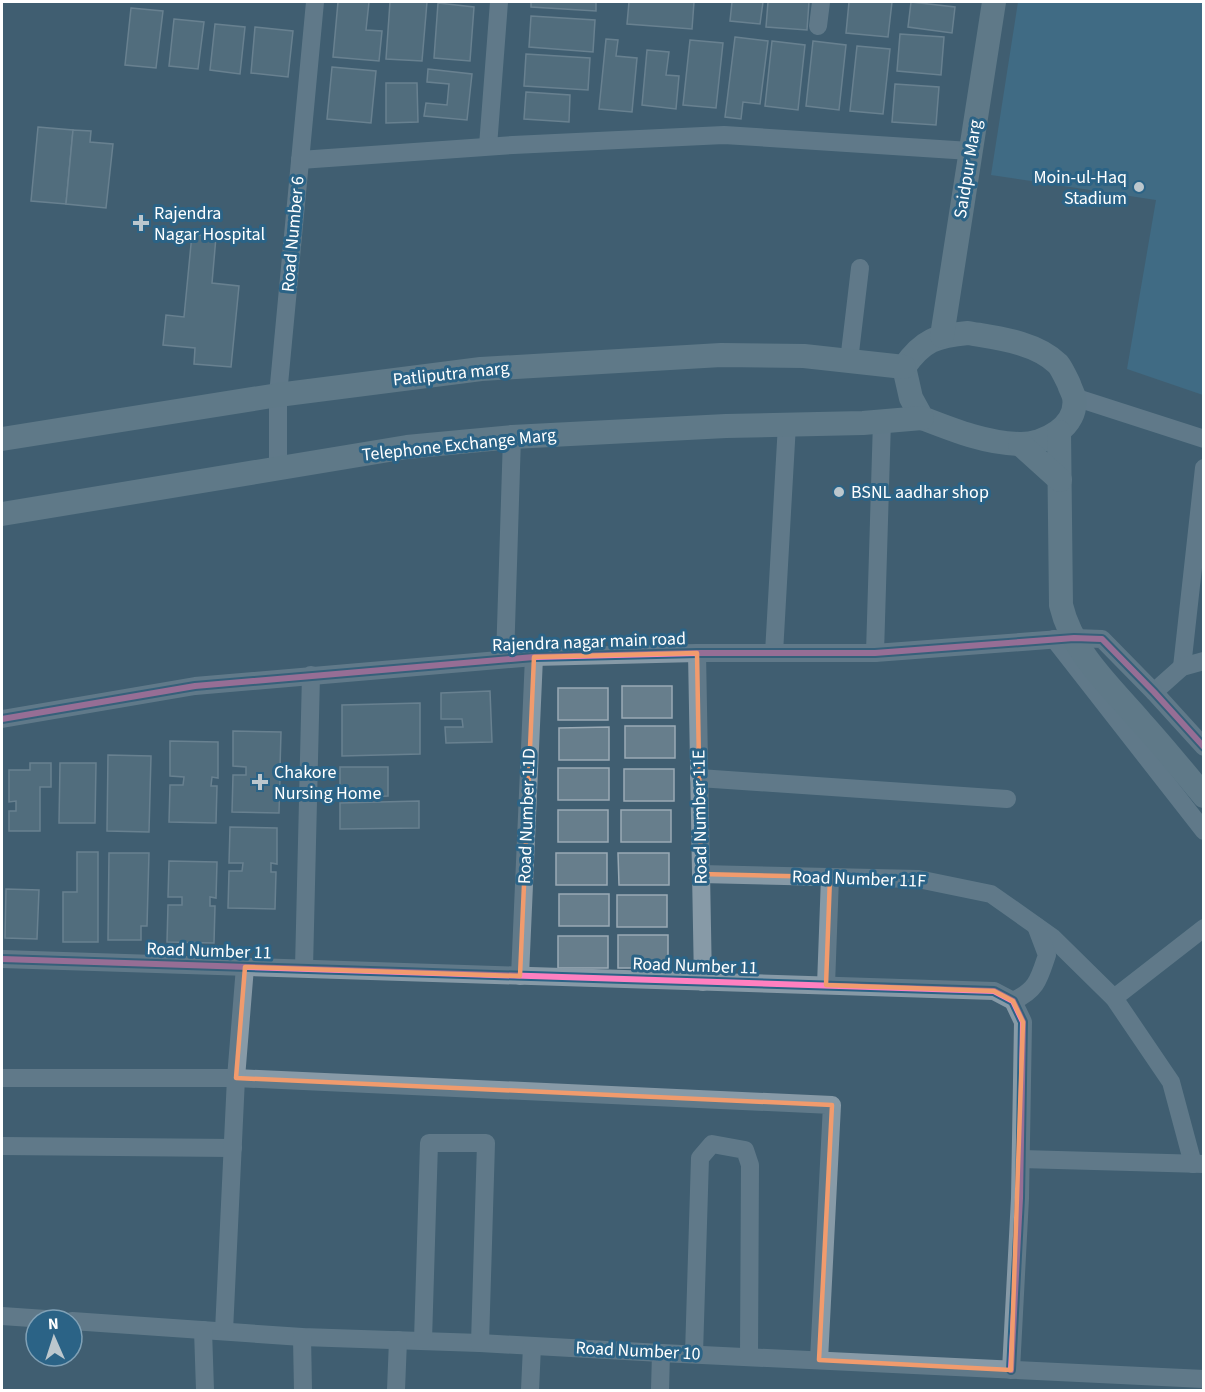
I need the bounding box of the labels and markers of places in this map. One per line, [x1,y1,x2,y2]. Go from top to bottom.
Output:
place label: Moin-ul-Haq Stadium [1034,165,1127,211]
marker: Moin-ul-Haq Stadium [1132,180,1146,194]
place label: Rajendra Nagar Hospital [154,201,265,247]
marker: Rajendra Nagar Hospital [132,214,150,232]
place label: BSNL aadhar shop [851,480,989,505]
marker: BSNL aadhar shop [832,485,846,499]
place label: Chakore Nursing Home [274,760,382,806]
marker: Chakore Nursing Home [251,773,269,791]

